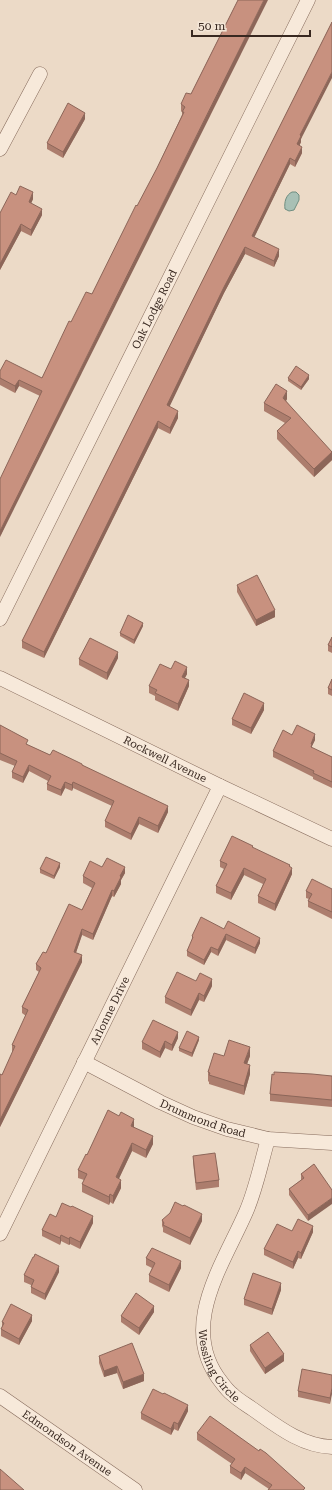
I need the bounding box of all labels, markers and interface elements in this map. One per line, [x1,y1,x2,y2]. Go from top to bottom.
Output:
scale bar [192,12,310,38]
text: 50 m [198,19,225,33]
street label: Oak Lodge Road [129,267,179,351]
street label: Rockwell Avenue [121,733,209,785]
street label: Arlonne Drive [88,974,132,1047]
street label: Drummond Road [158,1096,247,1140]
street label: Wessling Circle [196,1329,243,1405]
street label: Edmondson Avenue [20,1407,115,1479]

